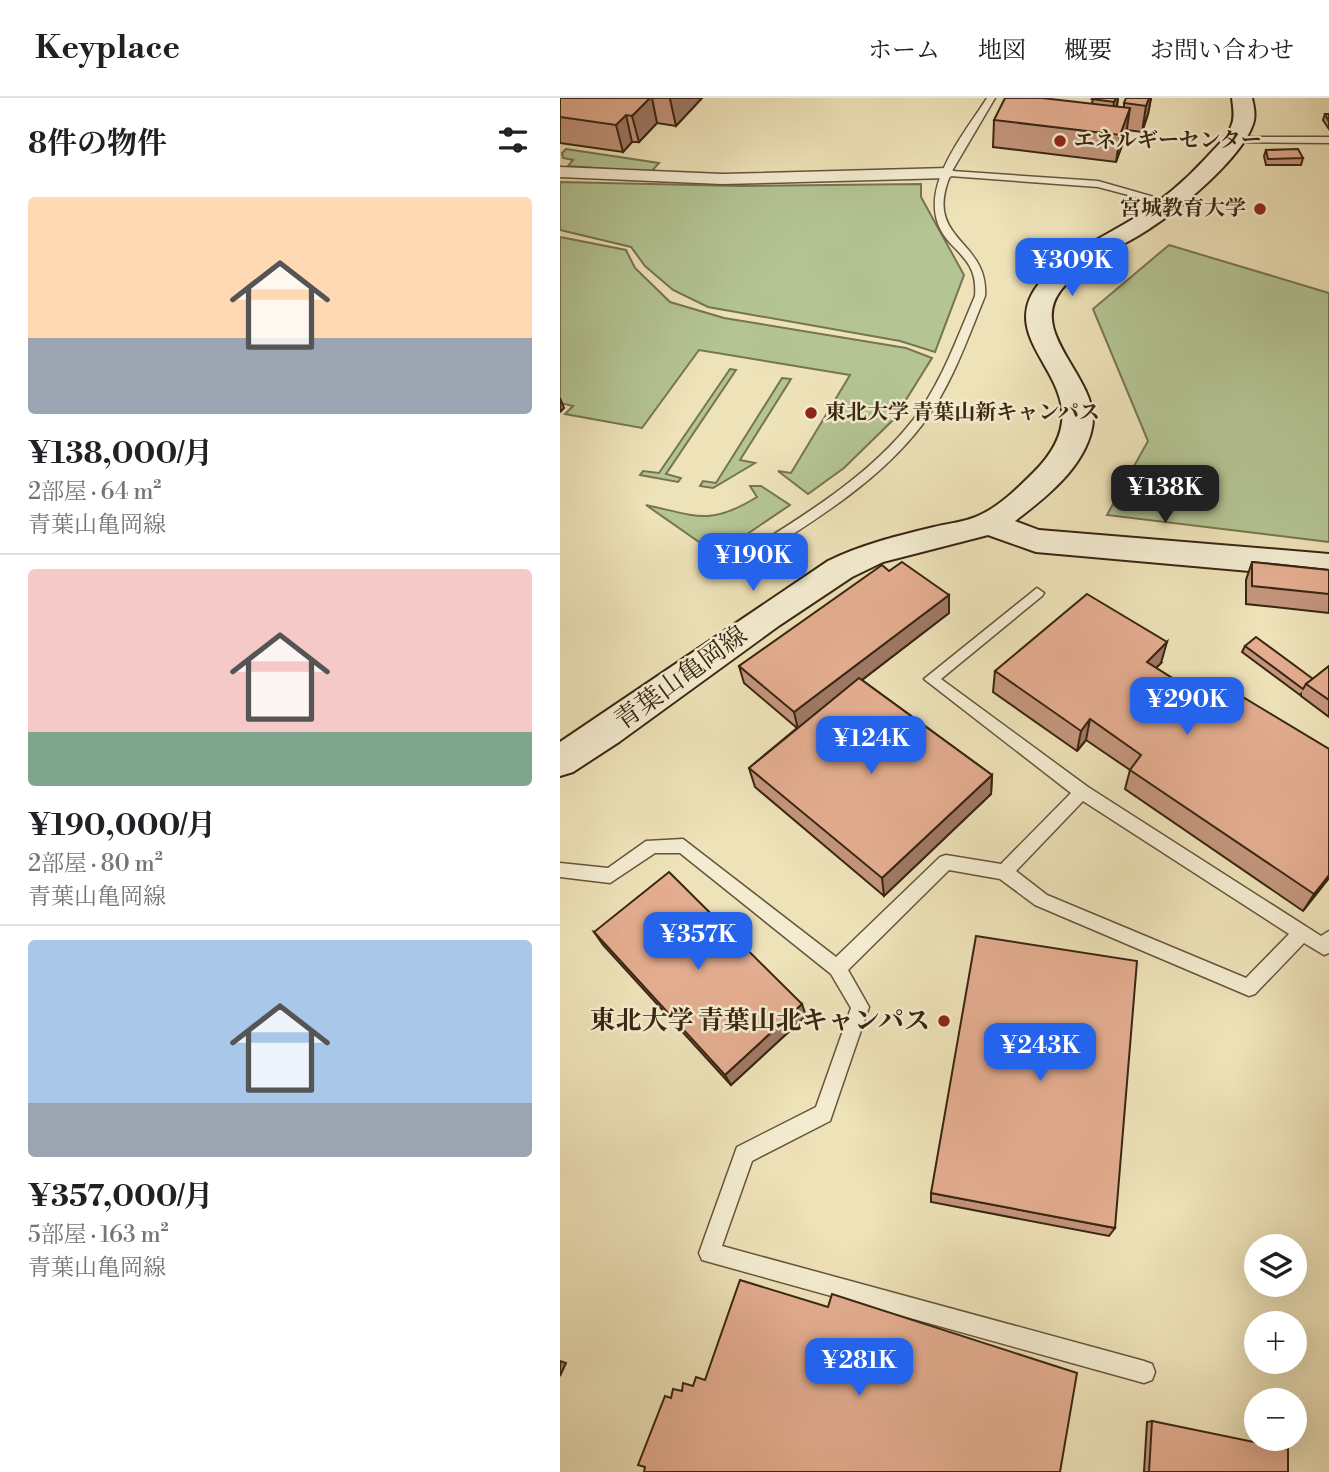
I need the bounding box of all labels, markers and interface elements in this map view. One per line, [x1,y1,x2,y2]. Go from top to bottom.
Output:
text: Keyplace [35,28,180,69]
text: ホーム [868,36,940,66]
text: 地図 [978,36,1026,66]
text: 概要 [1064,36,1112,66]
text: お問い合わせ [1150,36,1294,66]
icon: filters [494,121,532,159]
text: 8件の物件 [28,125,167,163]
place label: エネルギーセンター [1074,128,1262,154]
marker: エネルギーセンター [1052,133,1068,149]
place label: 宮城教育大学 [1120,196,1246,222]
marker: 宮城教育大学 [1252,201,1268,217]
pin: ¥309K [1023,238,1121,298]
icon: home [217,242,343,368]
text: ¥309K [1031,247,1113,275]
place label: 東北大学 青葉山新キャンパス [825,400,1100,426]
marker: 東北大学 青葉山新キャンパス [803,405,819,421]
text: ¥138,000/月 [28,435,213,473]
pin: ¥138K [1116,466,1214,525]
text: ¥138K [1127,474,1203,502]
text: 2部屋 · 64 m² [28,478,161,506]
text: 青葉山亀岡線 [28,511,166,539]
pin: ¥190K [704,533,802,593]
text: ¥190K [714,542,792,570]
icon: home [217,614,343,740]
street label: 青葉山亀岡線 [608,619,754,737]
pin: ¥290K [1138,678,1236,737]
text: ¥290K [1146,686,1228,714]
pin: ¥124K [822,716,920,776]
text: ¥124K [832,725,910,753]
text: ¥190,000/月 [28,807,216,845]
text: 2部屋 · 80 m² [28,850,163,878]
text: 青葉山亀岡線 [28,883,166,911]
pin: ¥357K [649,912,747,972]
text: ¥357K [659,921,737,949]
icon: home [217,985,343,1111]
place label: 東北大学 青葉山北キャンパス [590,1005,930,1037]
marker: 東北大学 青葉山北キャンパス [936,1013,952,1029]
pin: ¥243K [991,1024,1089,1083]
text: ¥243K [1000,1032,1080,1060]
text: ¥357,000/月 [28,1178,213,1216]
text: 5部屋 · 163 m² [28,1221,169,1249]
map controls [1244,1234,1307,1451]
button: layers [1244,1234,1307,1297]
text: 青葉山亀岡線 [28,1254,166,1282]
button: + [1244,1311,1307,1374]
pin: ¥281K [810,1338,908,1398]
text: ¥281K [821,1347,897,1375]
button: − [1244,1388,1307,1451]

